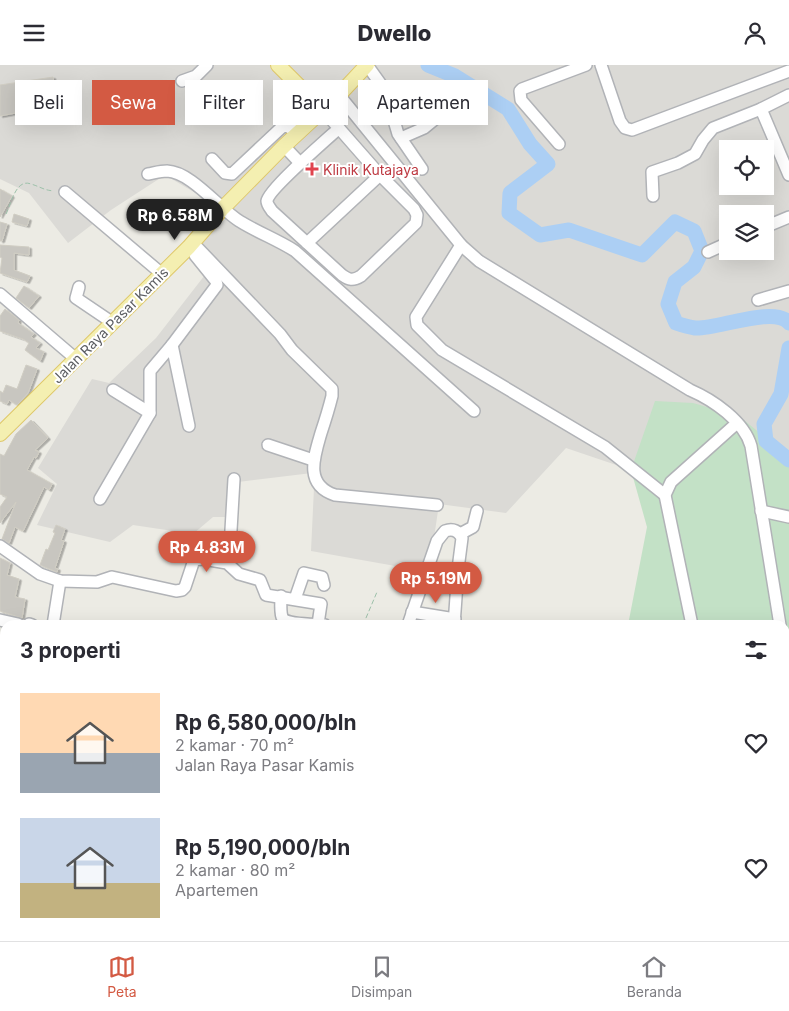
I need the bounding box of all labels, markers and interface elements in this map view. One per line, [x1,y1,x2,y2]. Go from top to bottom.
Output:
icon: menu [20,19,48,47]
icon: person [741,19,769,47]
text: Dwello [358,20,431,46]
chip: Beli [15,80,82,125]
chip: Sewa [92,80,175,125]
chip: Filter [185,80,263,125]
chip: Baru [273,80,348,125]
chip: Apartemen [358,80,488,125]
map controls [719,140,774,260]
button: locate [719,140,774,195]
place label: Klinik Kutajaya [323,161,419,178]
marker: Klinik Kutajaya [305,162,319,176]
pin: Rp 6.58M [123,199,227,241]
text: Rp 6.58M [137,205,213,225]
button: layers [719,205,774,260]
street label: Jalan Raya Pasar Kamis [48,263,172,387]
pin: Rp 4.83M [155,531,259,573]
text: Rp 4.83M [169,537,245,557]
pin: Rp 5.19M [384,561,488,604]
text: Rp 5.19M [401,568,471,588]
icon: filters [742,636,770,664]
text: 3 properti [20,638,121,663]
text: Rp 6,580,000/bln [175,710,357,735]
icon: home [60,713,120,773]
icon: heart [742,729,770,757]
text: 2 kamar · 70 m² [175,735,294,755]
text: Jalan Raya Pasar Kamis [175,755,355,775]
text: Rp 5,190,000/bln [175,835,350,860]
icon: home [60,838,120,898]
icon: heart [742,854,770,882]
text: 2 kamar · 80 m² [175,860,295,880]
text: Apartemen [175,880,258,900]
tab: Peta [107,953,137,1000]
tab: Disimpan [351,953,412,1000]
tab: Beranda [627,953,682,1000]

